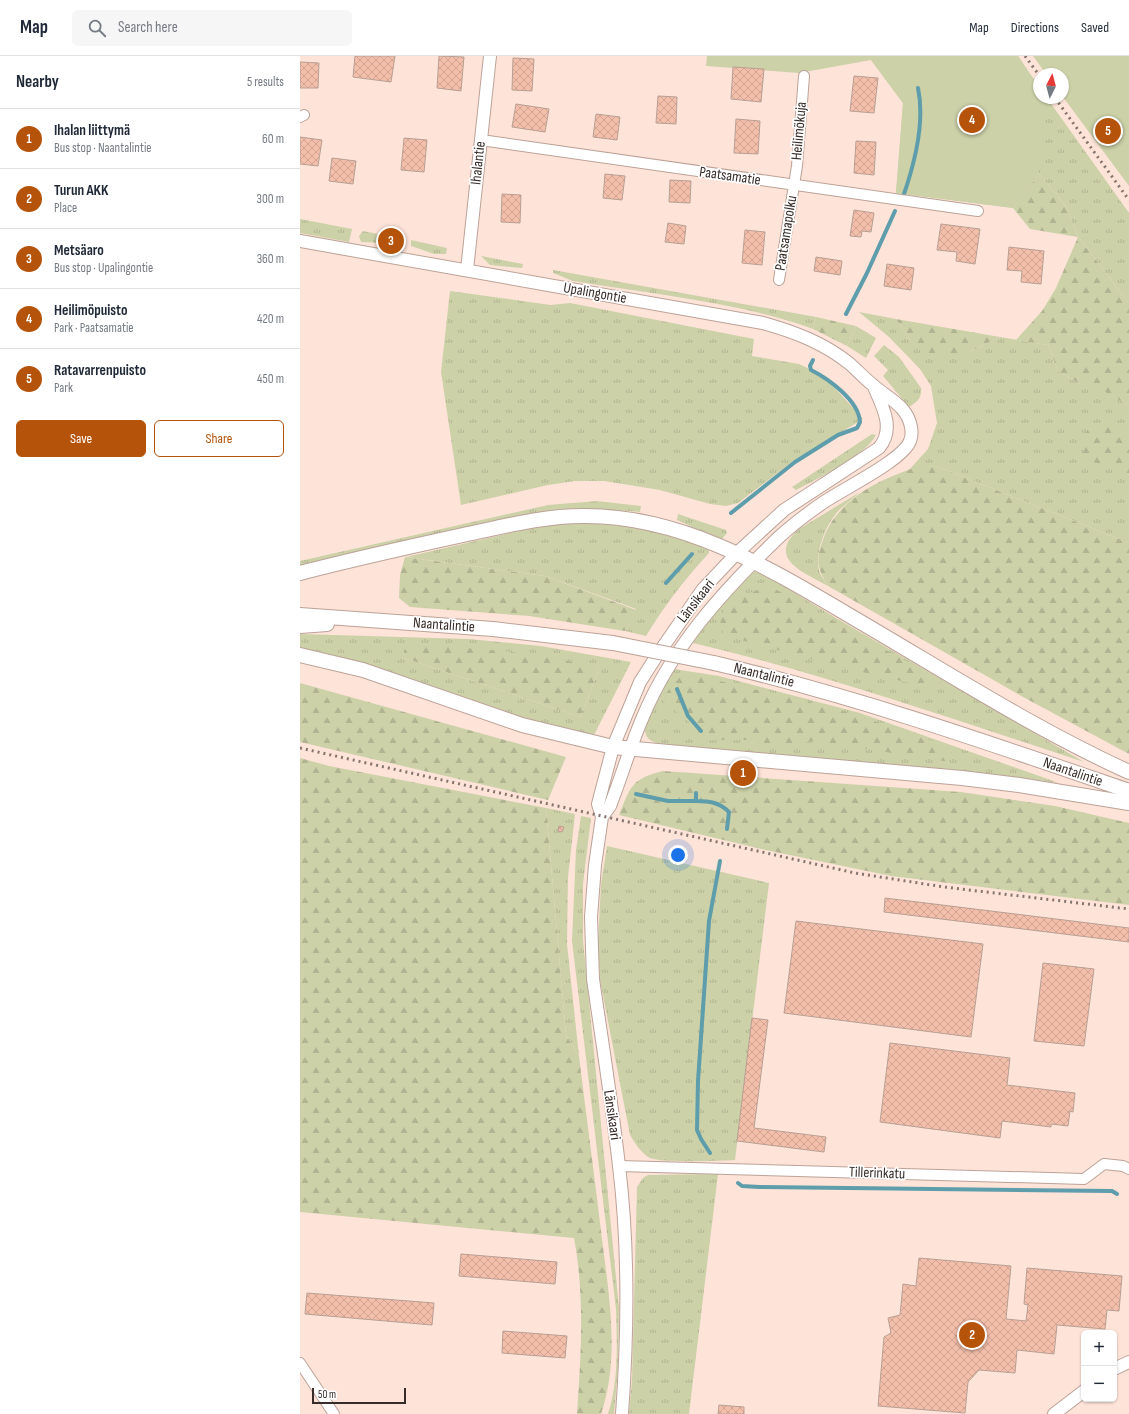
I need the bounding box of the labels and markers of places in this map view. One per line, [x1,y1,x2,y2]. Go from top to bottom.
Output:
pin: 4 [959,105,985,135]
pin: 5 [1095,116,1121,146]
pin: 3 [378,226,404,256]
pin: 1 [730,758,756,788]
pin: 2 [959,1320,985,1350]

